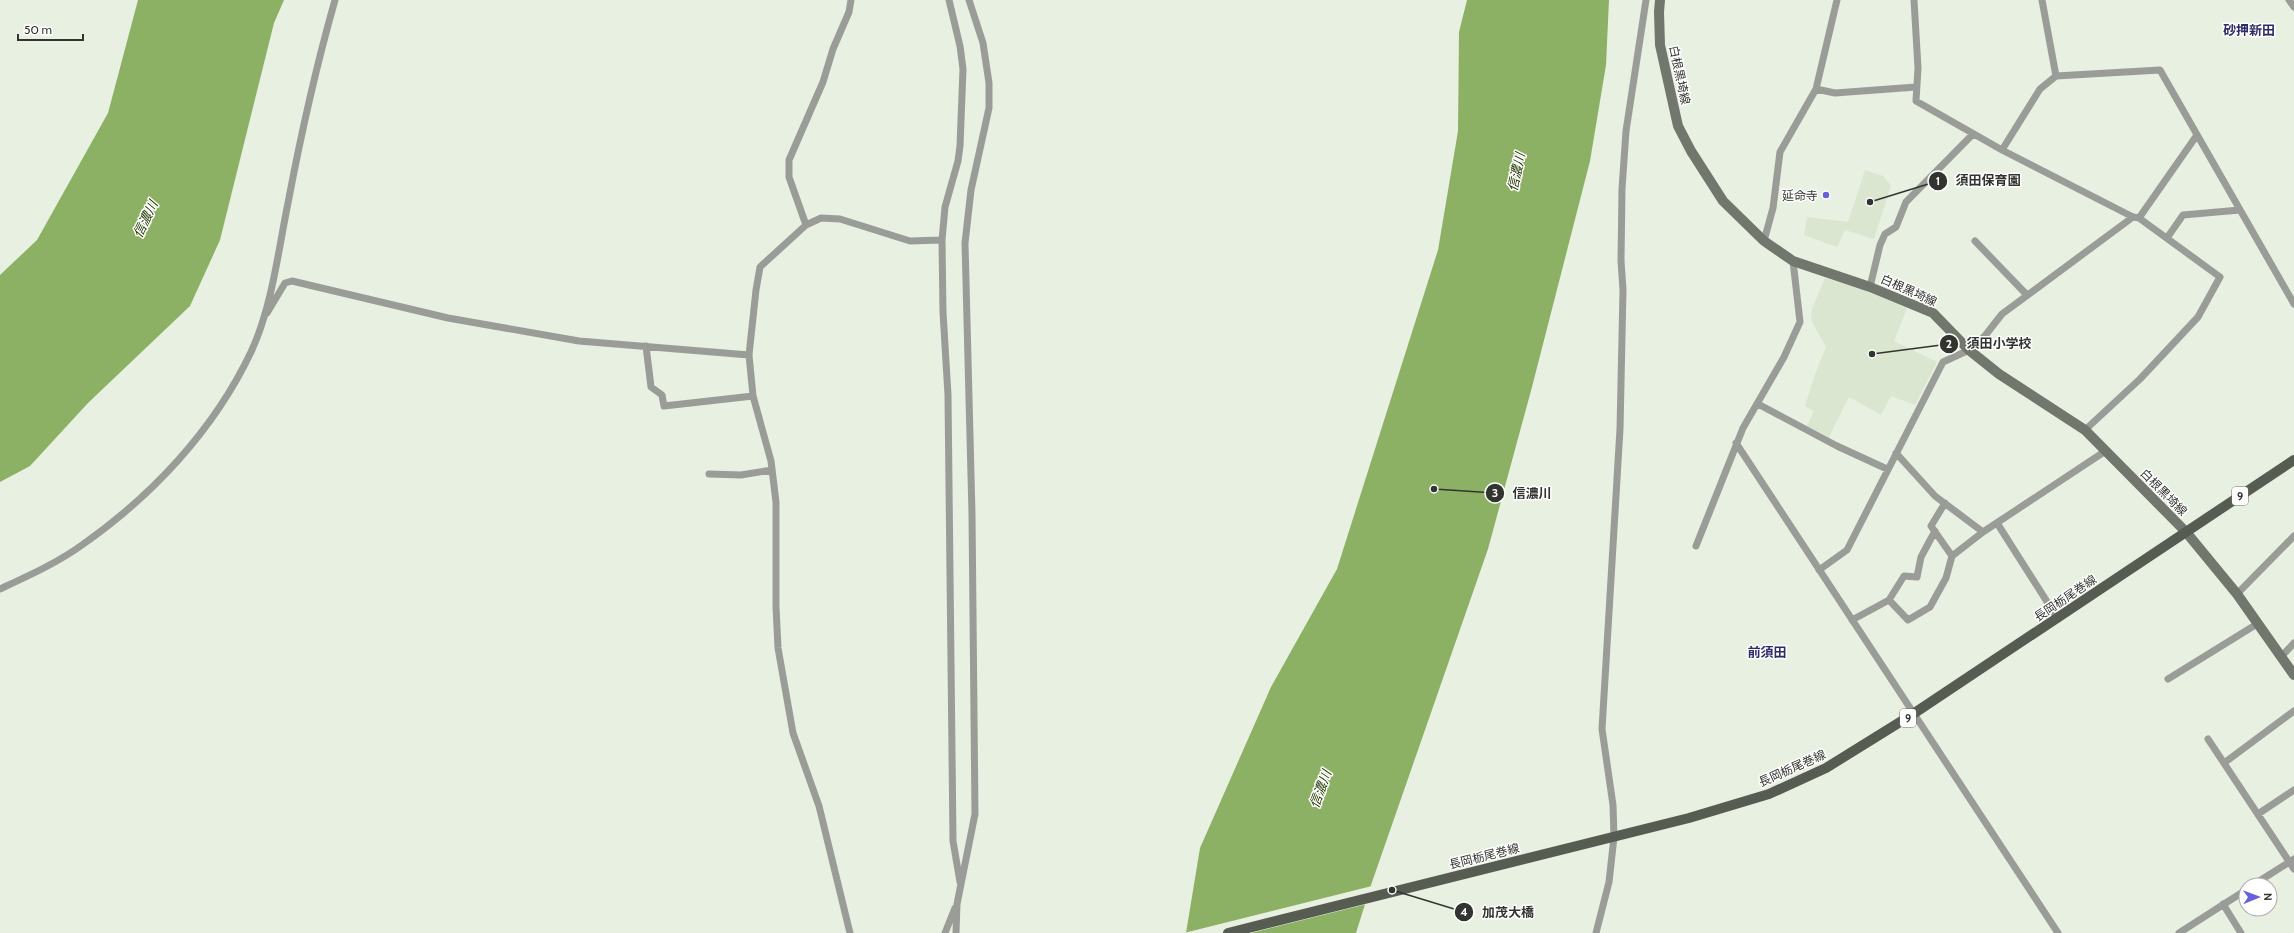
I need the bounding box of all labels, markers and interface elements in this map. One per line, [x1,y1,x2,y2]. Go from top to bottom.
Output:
scale bar [18,16,83,42]
text: 50 m [24,22,52,37]
district label: 砂押新田 [2223,22,2275,38]
street label: 白根黒埼線 [1666,44,1694,106]
water label: 信濃川 [1504,149,1528,193]
callout: 須田保育園 [1928,168,2029,193]
text: 須田保育園 [1955,172,2021,188]
text: 1 [1936,173,1940,188]
place label: 延命寺 [1782,188,1818,203]
marker: 延命寺 [1821,190,1831,200]
water label: 信濃川 [129,196,162,240]
street label: 白根黒埼線 [1879,271,1939,309]
callout: 須田小学校 [1939,331,2040,356]
text: 須田小学校 [1966,335,2032,351]
text: 2 [1946,336,1952,351]
street label: 白根黒埼線 [2137,465,2191,519]
callout: 信濃川 [1485,480,1560,505]
text: 3 [1492,485,1498,500]
text: 信濃川 [1512,485,1552,501]
road number: 9 [2232,487,2248,505]
street label: 長岡栃尾巻線 [2031,572,2099,624]
district label: 前須田 [1747,644,1787,660]
road number: 9 [1900,709,1916,727]
street label: 長岡栃尾巻線 [1756,747,1828,789]
water label: 信濃川 [1306,766,1335,810]
street label: 長岡栃尾巻線 [1447,840,1521,872]
north arrow [2238,877,2278,917]
text: N [2261,893,2275,901]
callout: 加茂大橋 [1454,900,1542,925]
text: 4 [1460,904,1468,919]
text: 加茂大橋 [1482,904,1534,920]

